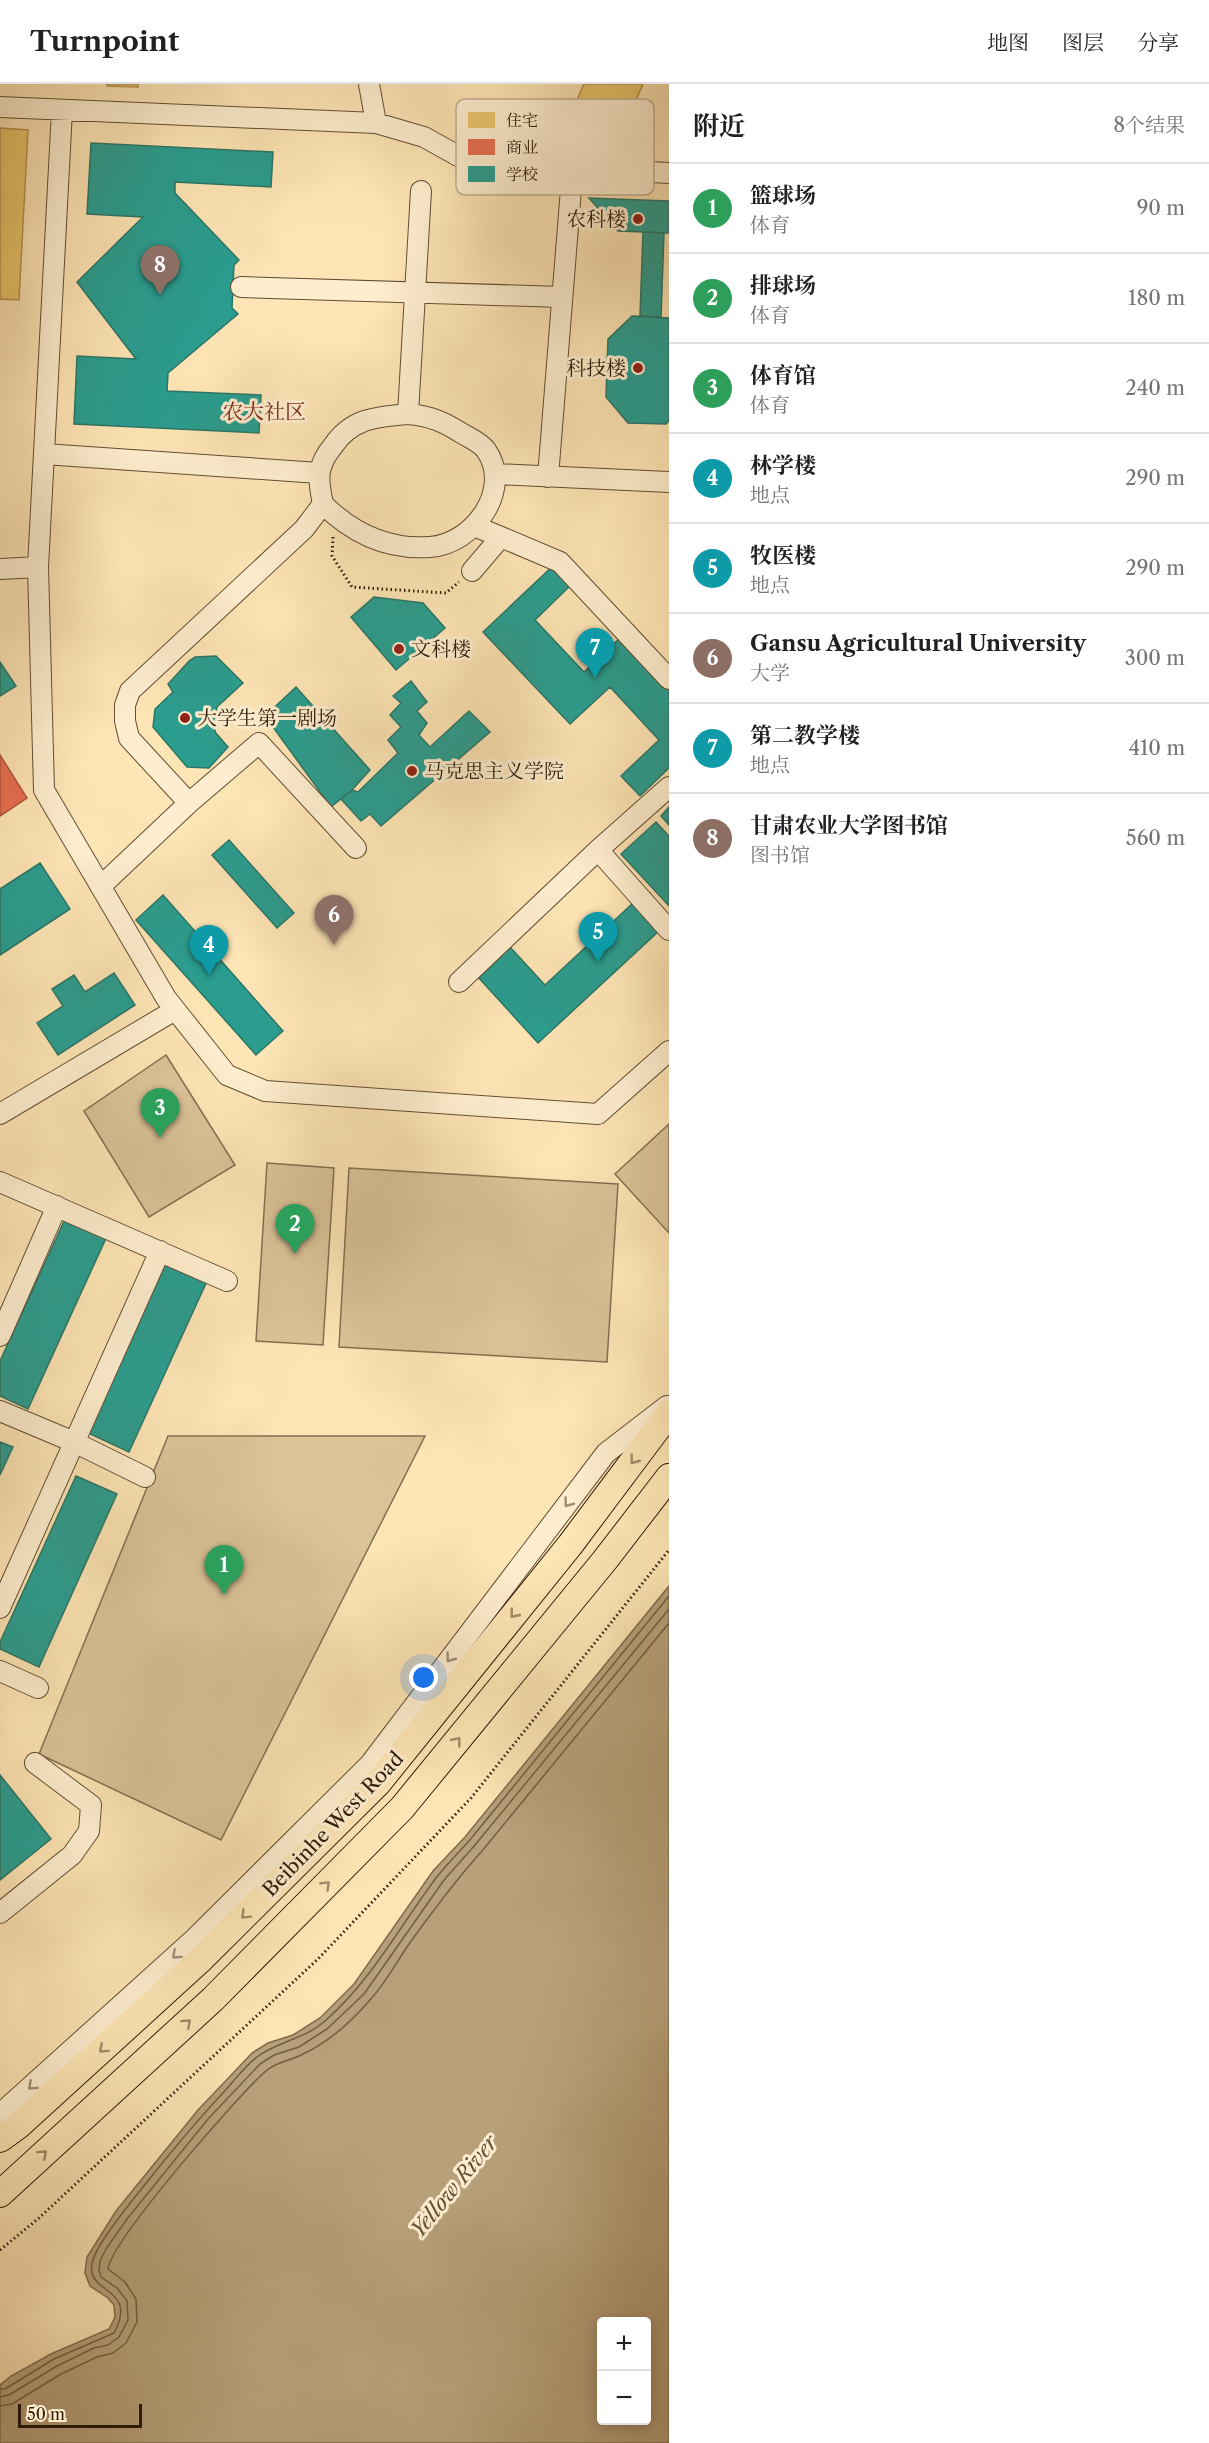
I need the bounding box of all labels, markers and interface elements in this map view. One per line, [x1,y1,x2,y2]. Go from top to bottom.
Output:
text: Turnpoint [30,24,179,58]
text: 地图 [987,30,1029,55]
text: 图层 [1062,30,1104,55]
text: 分享 [1137,30,1179,55]
legend [456,99,654,195]
text: 住宅 [506,110,538,130]
text: 附近 [693,110,745,142]
text: 8个结果 [1113,113,1185,137]
text: 商业 [506,137,538,157]
text: 学校 [506,164,538,184]
text: 篮球场 [750,182,816,209]
text: 1 [708,196,717,220]
text: 90 m [1137,196,1185,220]
place label: 农科楼 [566,207,626,231]
marker: 农科楼 [631,212,645,226]
text: 体育 [750,213,790,237]
pin: 8 [140,246,180,295]
text: 排球场 [750,272,816,299]
text: 2 [707,286,718,310]
text: 180 m [1128,286,1185,310]
text: 体育 [750,303,790,327]
place label: 科技楼 [566,356,626,380]
marker: 科技楼 [631,361,645,375]
text: 体育馆 [750,362,816,389]
text: 3 [707,376,718,400]
text: 240 m [1125,376,1185,400]
text: 体育 [750,393,790,417]
district label: 农大社区 [222,399,306,424]
text: 林学楼 [750,452,816,479]
text: 4 [707,466,718,490]
text: 290 m [1125,466,1185,490]
text: 地点 [750,483,790,507]
text: 牧医楼 [750,542,816,569]
text: 5 [707,556,718,580]
text: 290 m [1125,556,1185,580]
text: 地点 [750,573,790,597]
pin: 7 [576,628,614,678]
text: Gansu Agricultural University [750,630,1086,657]
place label: 文科楼 [411,637,471,661]
marker: 文科楼 [392,642,406,656]
text: 6 [707,646,718,670]
text: 300 m [1125,646,1185,670]
text: 大学 [750,661,790,685]
place label: 大学生第一剧场 [197,706,337,730]
marker: 大学生第一剧场 [178,711,192,725]
text: 第二教学楼 [750,722,860,749]
text: 7 [707,736,718,760]
text: 410 m [1128,736,1185,760]
text: 地点 [750,753,790,777]
place label: 马克思主义学院 [424,759,564,783]
marker: 马克思主义学院 [405,764,419,778]
text: 甘肃农业大学图书馆 [750,812,948,839]
text: 8 [706,826,719,850]
text: 560 m [1126,826,1185,850]
text: 图书馆 [750,843,810,867]
pin: 6 [314,896,354,945]
pin: 5 [578,912,618,962]
pin: 4 [190,926,228,975]
pin: 3 [140,1088,180,1138]
pin: 2 [276,1204,314,1254]
one-way arrow [630,1453,641,1464]
one-way arrow [565,1496,576,1507]
pin: 1 [204,1546,244,1595]
one-way arrow [511,1607,522,1618]
one-way arrow [447,1652,458,1663]
your location [409,1663,438,1692]
one-way arrow [449,1737,460,1748]
street label: Beibinhe West Road [258,1747,408,1901]
one-way arrow [318,1882,329,1893]
one-way arrow [241,1908,252,1919]
one-way arrow [172,1948,183,1959]
one-way arrow [181,2019,191,2030]
one-way arrow [99,2042,109,2053]
one-way arrow [28,2079,38,2090]
water label: Yellow River [405,2129,503,2242]
one-way arrow [36,2150,47,2161]
map controls [597,2317,651,2425]
button: + [597,2317,651,2371]
button: − [597,2371,651,2425]
scale bar [18,2401,142,2428]
text: 50 m [27,2404,65,2424]

